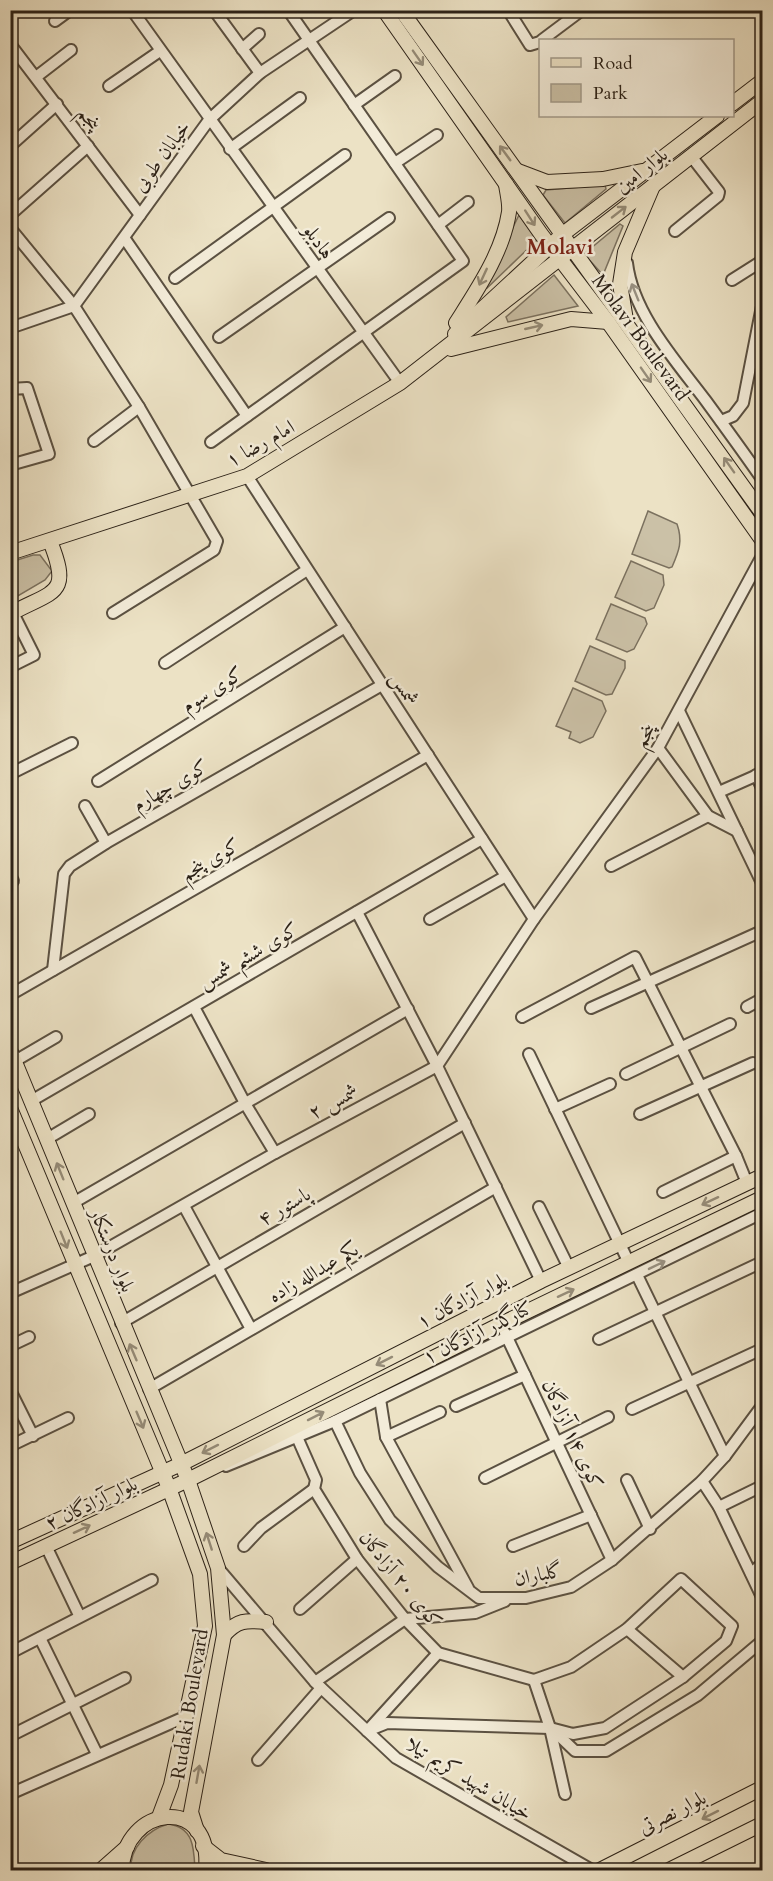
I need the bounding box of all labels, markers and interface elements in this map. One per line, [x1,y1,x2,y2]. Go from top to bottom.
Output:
legend [539,39,734,117]
one-way arrow [412,50,424,66]
text: Road [593,51,633,76]
text: Park [593,81,628,106]
street label: پنجم [68,101,109,140]
street label: خیابان طوبی [126,115,197,198]
street label: بلوار امین [609,141,673,200]
one-way arrow [499,145,511,161]
one-way arrow [611,206,627,219]
one-way arrow [524,209,536,226]
street label: هادیلو [295,216,341,265]
district label: Molavi [527,233,594,262]
one-way arrow [477,268,489,286]
street label: Molavi Boulevard [585,268,696,406]
one-way arrow [629,284,640,302]
one-way arrow [525,321,544,333]
one-way arrow [640,366,652,382]
street label: امام رضا ۱ [221,414,301,477]
one-way arrow [723,457,735,474]
street label: کوی سوم [176,660,250,722]
street label: شمس [384,666,426,711]
street label: پنجم [627,716,667,755]
street label: کوی چهارم [127,753,215,821]
street label: کوی پنجم [175,832,248,892]
street label: کوی ششم شمس [193,916,306,1000]
street label: شمس ۲ [304,1077,363,1126]
one-way arrow [54,1162,65,1181]
street label: پاستور ۴ [253,1180,317,1233]
one-way arrow [701,1195,719,1207]
street label: بلوار درستکار [83,1202,142,1296]
one-way arrow [59,1230,70,1249]
street label: یکم عبدالله زاده [263,1235,367,1313]
one-way arrow [648,1259,666,1271]
street label: بلوار آزادگان ۱ [412,1266,512,1335]
one-way arrow [556,1286,574,1298]
street label: کنارگذر آزادگان ۱ [418,1293,536,1371]
one-way arrow [127,1343,138,1361]
one-way arrow [375,1356,393,1367]
street label: کوی ۱۴ آزادگان [535,1375,610,1493]
one-way arrow [135,1410,146,1428]
one-way arrow [306,1410,324,1422]
one-way arrow [202,1443,219,1455]
street label: بلوار آزادگان ۲ [41,1470,142,1537]
one-way arrow [73,1523,91,1535]
street label: کوی ۲۰ آزادگان [353,1525,448,1634]
one-way arrow [202,1532,213,1551]
street label: گلباران [512,1557,565,1592]
street label: Rudaki Boulevard [164,1627,215,1781]
street label: خیابان شهید کریم تیلا [399,1730,537,1830]
one-way arrow [193,1765,204,1784]
street label: بلوار نصرتی [634,1784,711,1841]
one-way arrow [702,1810,720,1821]

